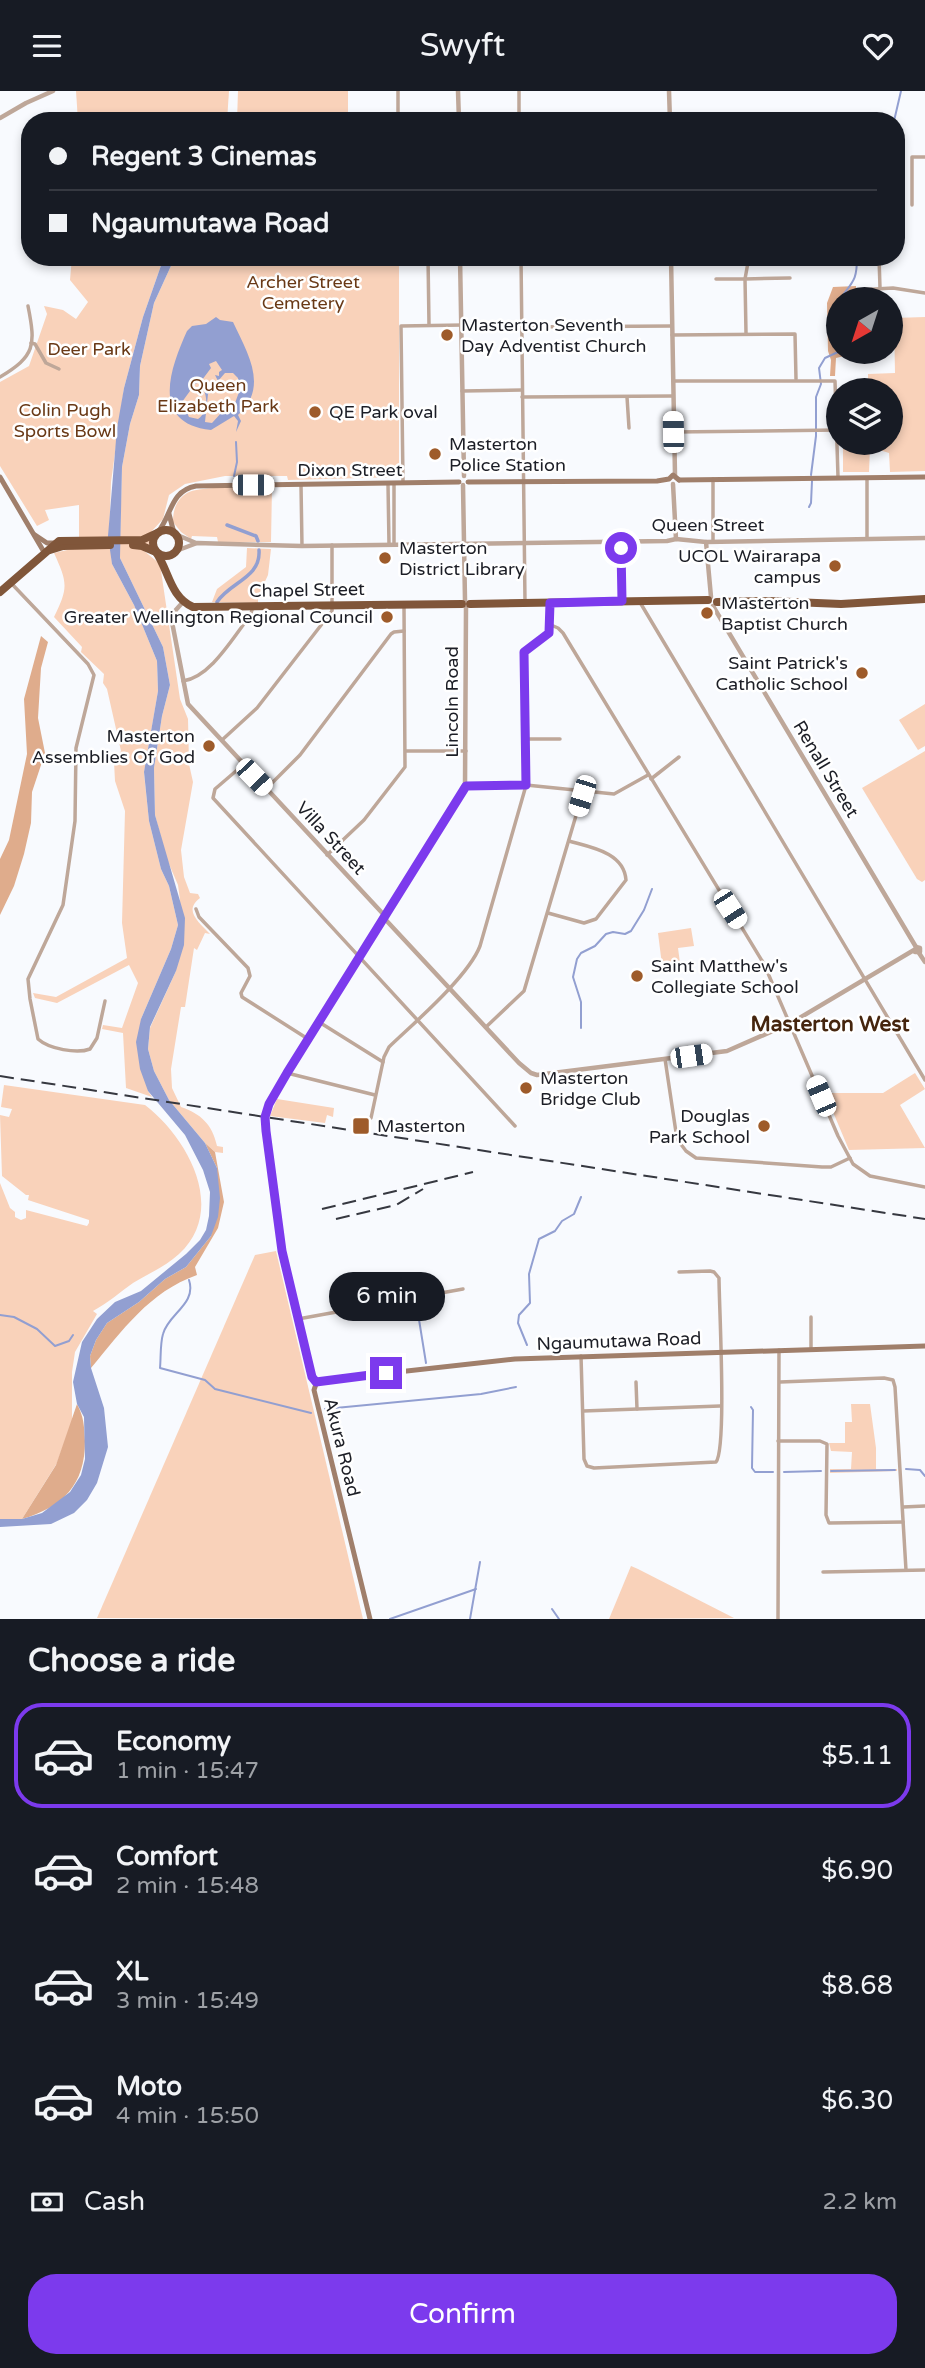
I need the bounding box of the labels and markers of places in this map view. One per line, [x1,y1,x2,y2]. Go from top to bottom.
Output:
place label: Masterton Seventh Day Adventist Church [461,314,647,357]
marker: Masterton Seventh Day Adventist Church [439,327,455,343]
place label: QE Park oval [329,401,438,423]
marker: QE Park oval [307,404,323,420]
place label: Masterton Police Station [449,433,566,476]
marker: Masterton Police Station [427,446,443,462]
place label: Masterton District Library [399,537,525,580]
place label: UCOL Wairarapa campus [678,545,821,588]
marker: Masterton District Library [377,550,393,566]
marker: UCOL Wairarapa campus [827,558,843,574]
place label: Masterton Baptist Church [721,592,848,635]
marker: Masterton Baptist Church [699,605,715,621]
place label: Greater Wellington Regional Council [64,606,373,628]
marker: Greater Wellington Regional Council [379,609,395,625]
place label: Saint Patrick's Catholic School [716,652,848,695]
marker: Saint Patrick's Catholic School [854,665,870,681]
place label: Masterton Assemblies Of God [32,725,195,768]
marker: Masterton Assemblies Of God [201,738,217,754]
place label: Saint Matthew's Collegiate School [651,955,799,998]
marker: Saint Matthew's Collegiate School [629,968,645,984]
place label: Masterton Bridge Club [540,1067,641,1110]
marker: Masterton Bridge Club [518,1080,534,1096]
place label: Douglas Park School [649,1105,750,1148]
place label: Masterton [377,1115,466,1137]
marker: Masterton [351,1116,371,1136]
marker: Douglas Park School [756,1118,772,1134]

